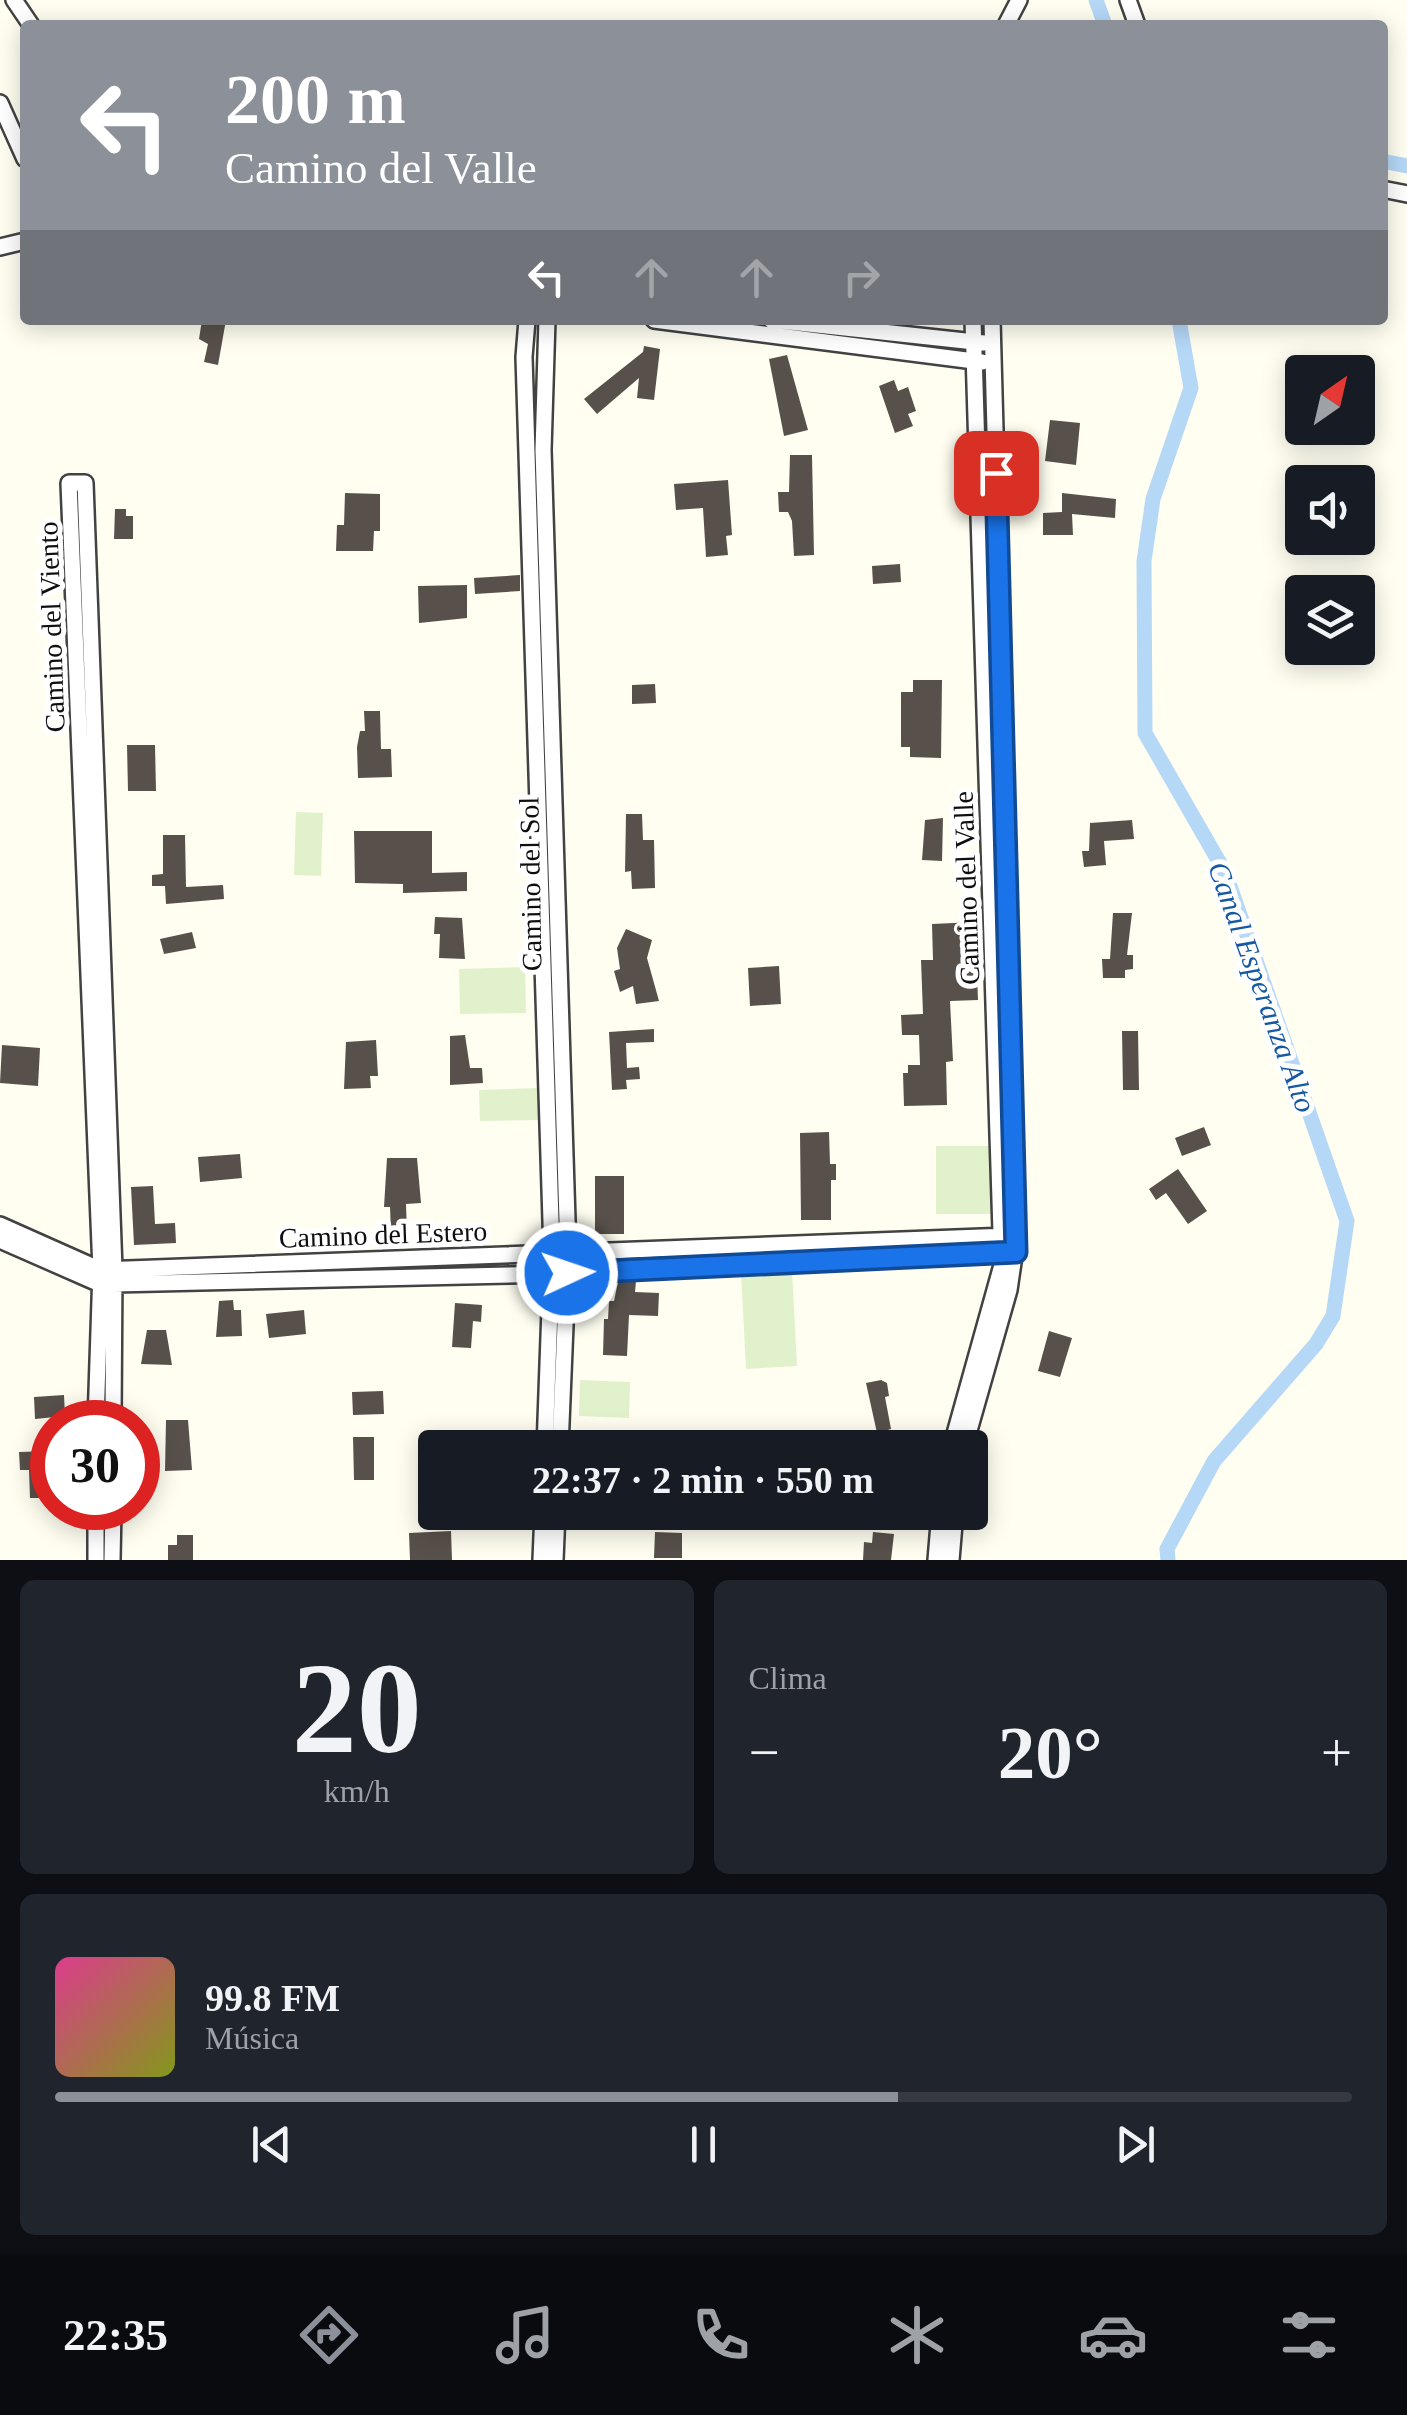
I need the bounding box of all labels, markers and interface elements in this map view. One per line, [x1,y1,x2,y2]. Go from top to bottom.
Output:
icon: left [60,60,190,190]
text: 200 m [225,61,406,138]
text: Camino del Valle [225,143,537,193]
icon: left [519,250,574,305]
icon: ahead [624,250,679,305]
icon: ahead [729,250,784,305]
icon: right [834,250,889,305]
north arrow [1285,355,1375,445]
map controls [1285,355,1375,665]
pin [954,431,1039,516]
icon: arrive [969,446,1024,501]
button: sound [1285,465,1375,555]
street label: Camino del Viento [32,521,71,733]
button: layers [1285,575,1375,665]
street label: Camino del Valle [948,791,985,985]
street label: Camino del Sol [513,796,548,971]
water label: Canal Esperanza Alto [1202,857,1323,1117]
street label: Camino del Estero [278,1215,488,1254]
position arrow [515,1221,619,1325]
speed limit sign: 30 [30,1400,160,1530]
text: 22:37 · 2 min · 550 m [532,1459,874,1501]
text: 20 [292,1636,422,1780]
text: Clima [749,1660,827,1696]
text: 20° [998,1711,1103,1794]
text: − [749,1722,780,1783]
text: + [1321,1722,1352,1783]
text: km/h [324,1773,390,1809]
text: 99.8 FM [205,1977,340,2019]
text: Música [205,2020,299,2056]
icon: previous [244,2117,299,2172]
icon: pause [676,2117,731,2172]
icon: next [1108,2117,1163,2172]
icon: directions [294,2300,364,2370]
icon: music [490,2300,560,2370]
icon: phone [686,2300,756,2370]
icon: climate [882,2300,952,2370]
icon: car [1078,2300,1148,2370]
icon: filters [1274,2300,1344,2370]
text: 22:35 [63,2310,168,2360]

